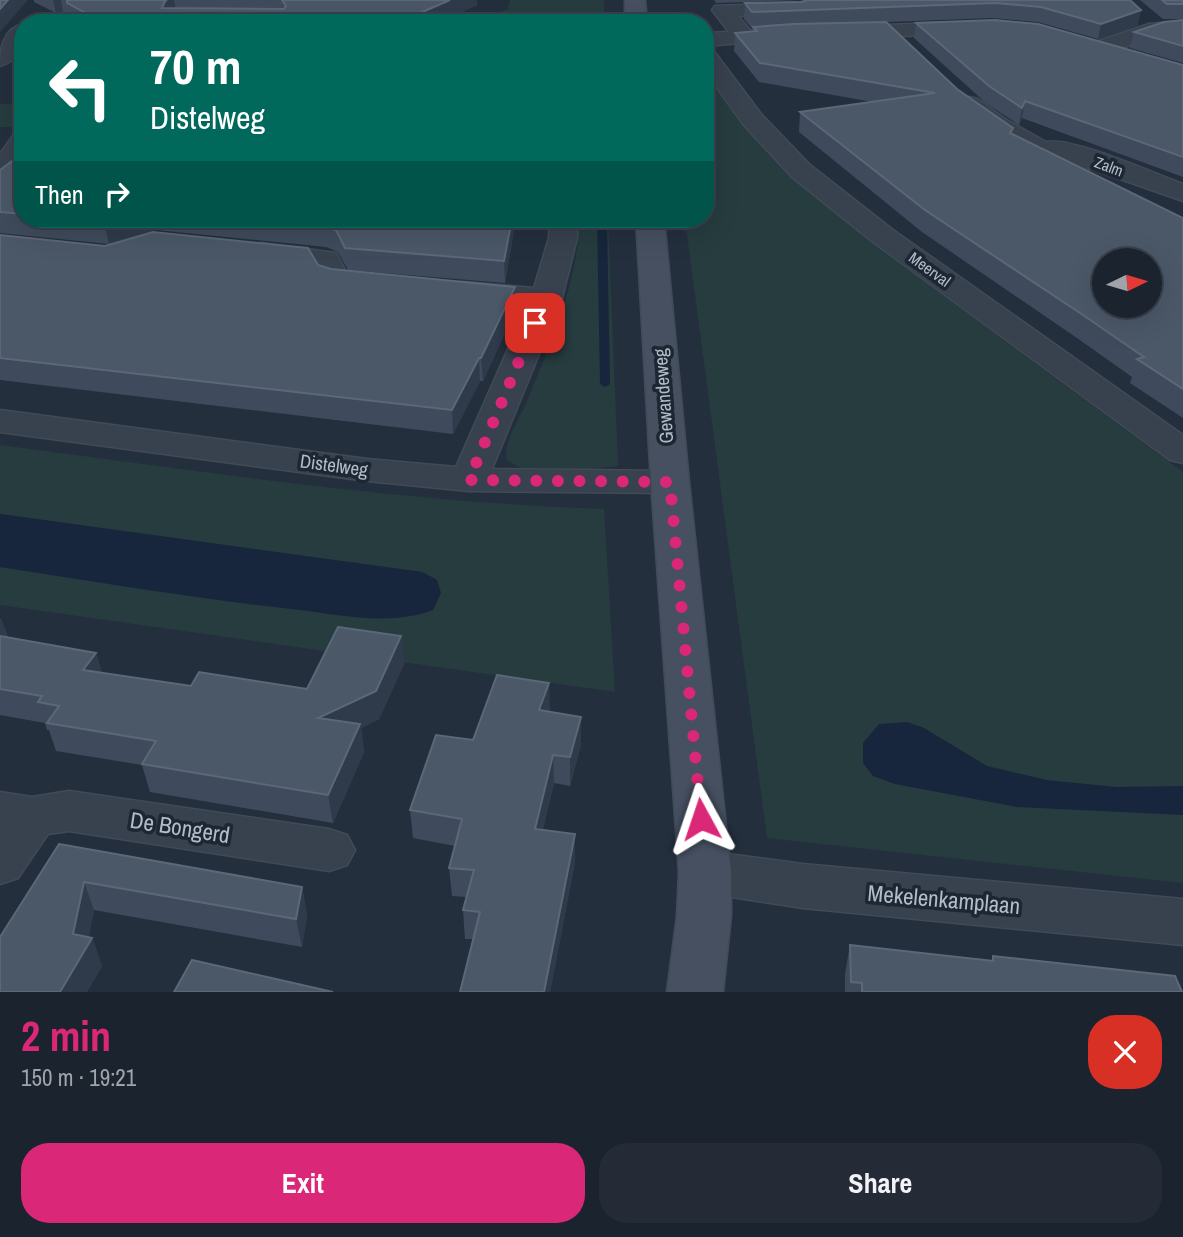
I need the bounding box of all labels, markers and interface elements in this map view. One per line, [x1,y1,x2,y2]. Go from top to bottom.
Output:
text: 70 m [150,33,242,99]
icon: left [35,42,126,133]
text: Distelweg [150,96,265,139]
street label: Zalm [1092,151,1126,181]
icon: right [98,175,136,213]
text: Then [35,177,84,212]
street label: Meerval [905,246,955,292]
north arrow [1092,248,1162,318]
map controls [1092,248,1162,318]
pin [505,293,565,353]
icon: arrive [516,304,554,342]
street label: Gewandeweg [647,347,679,444]
street label: Distelweg [298,447,370,483]
position arrow [664,782,738,856]
street label: De Bongerd [128,804,232,850]
street label: Mekelenkamplaan [866,877,1022,921]
text: 2 min [21,1008,111,1064]
button: close [1088,1015,1162,1089]
text: 150 m · 19:21 [21,1062,136,1093]
button: Exit [21,1143,585,1223]
button: Share [599,1143,1162,1223]

